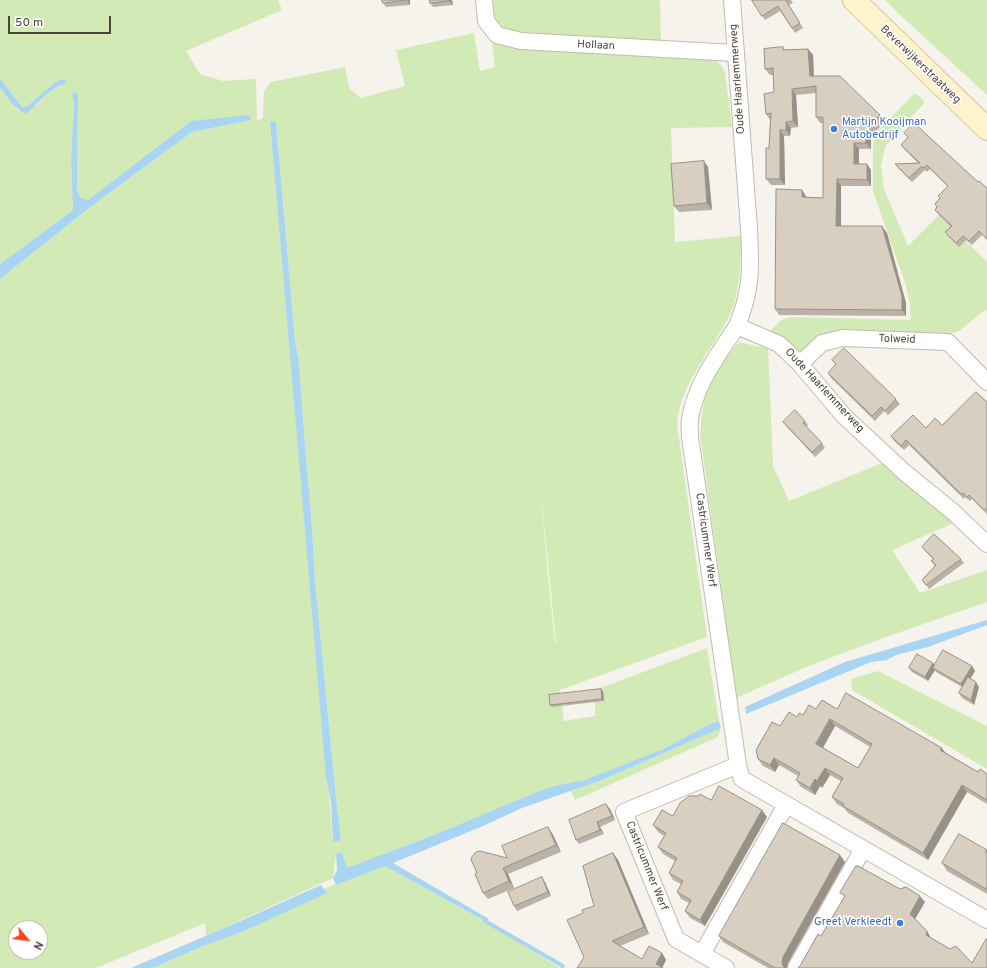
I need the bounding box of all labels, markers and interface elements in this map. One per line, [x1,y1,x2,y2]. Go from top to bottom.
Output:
scale bar [10,8,113,34]
text: 50 m [15,15,43,31]
street label: Oude Haarlemmerweg [728,23,748,135]
street label: Beverwijkerstraatweg [877,23,963,107]
street label: Hollaan [577,38,615,54]
place label: Martijn Kooijman Autobedrijf [842,116,926,142]
marker: Martijn Kooijman Autobedrijf [829,124,839,134]
street label: Tolweid [878,333,916,347]
street label: Oude Haarlemmerweg [782,346,866,436]
street label: Castricummer Werf [692,492,718,588]
street label: Castricummer Werf [622,819,670,913]
place label: Greet Verkleedt [814,916,892,930]
marker: Greet Verkleedt [895,918,905,928]
north arrow [8,920,48,960]
text: N [30,938,46,952]

